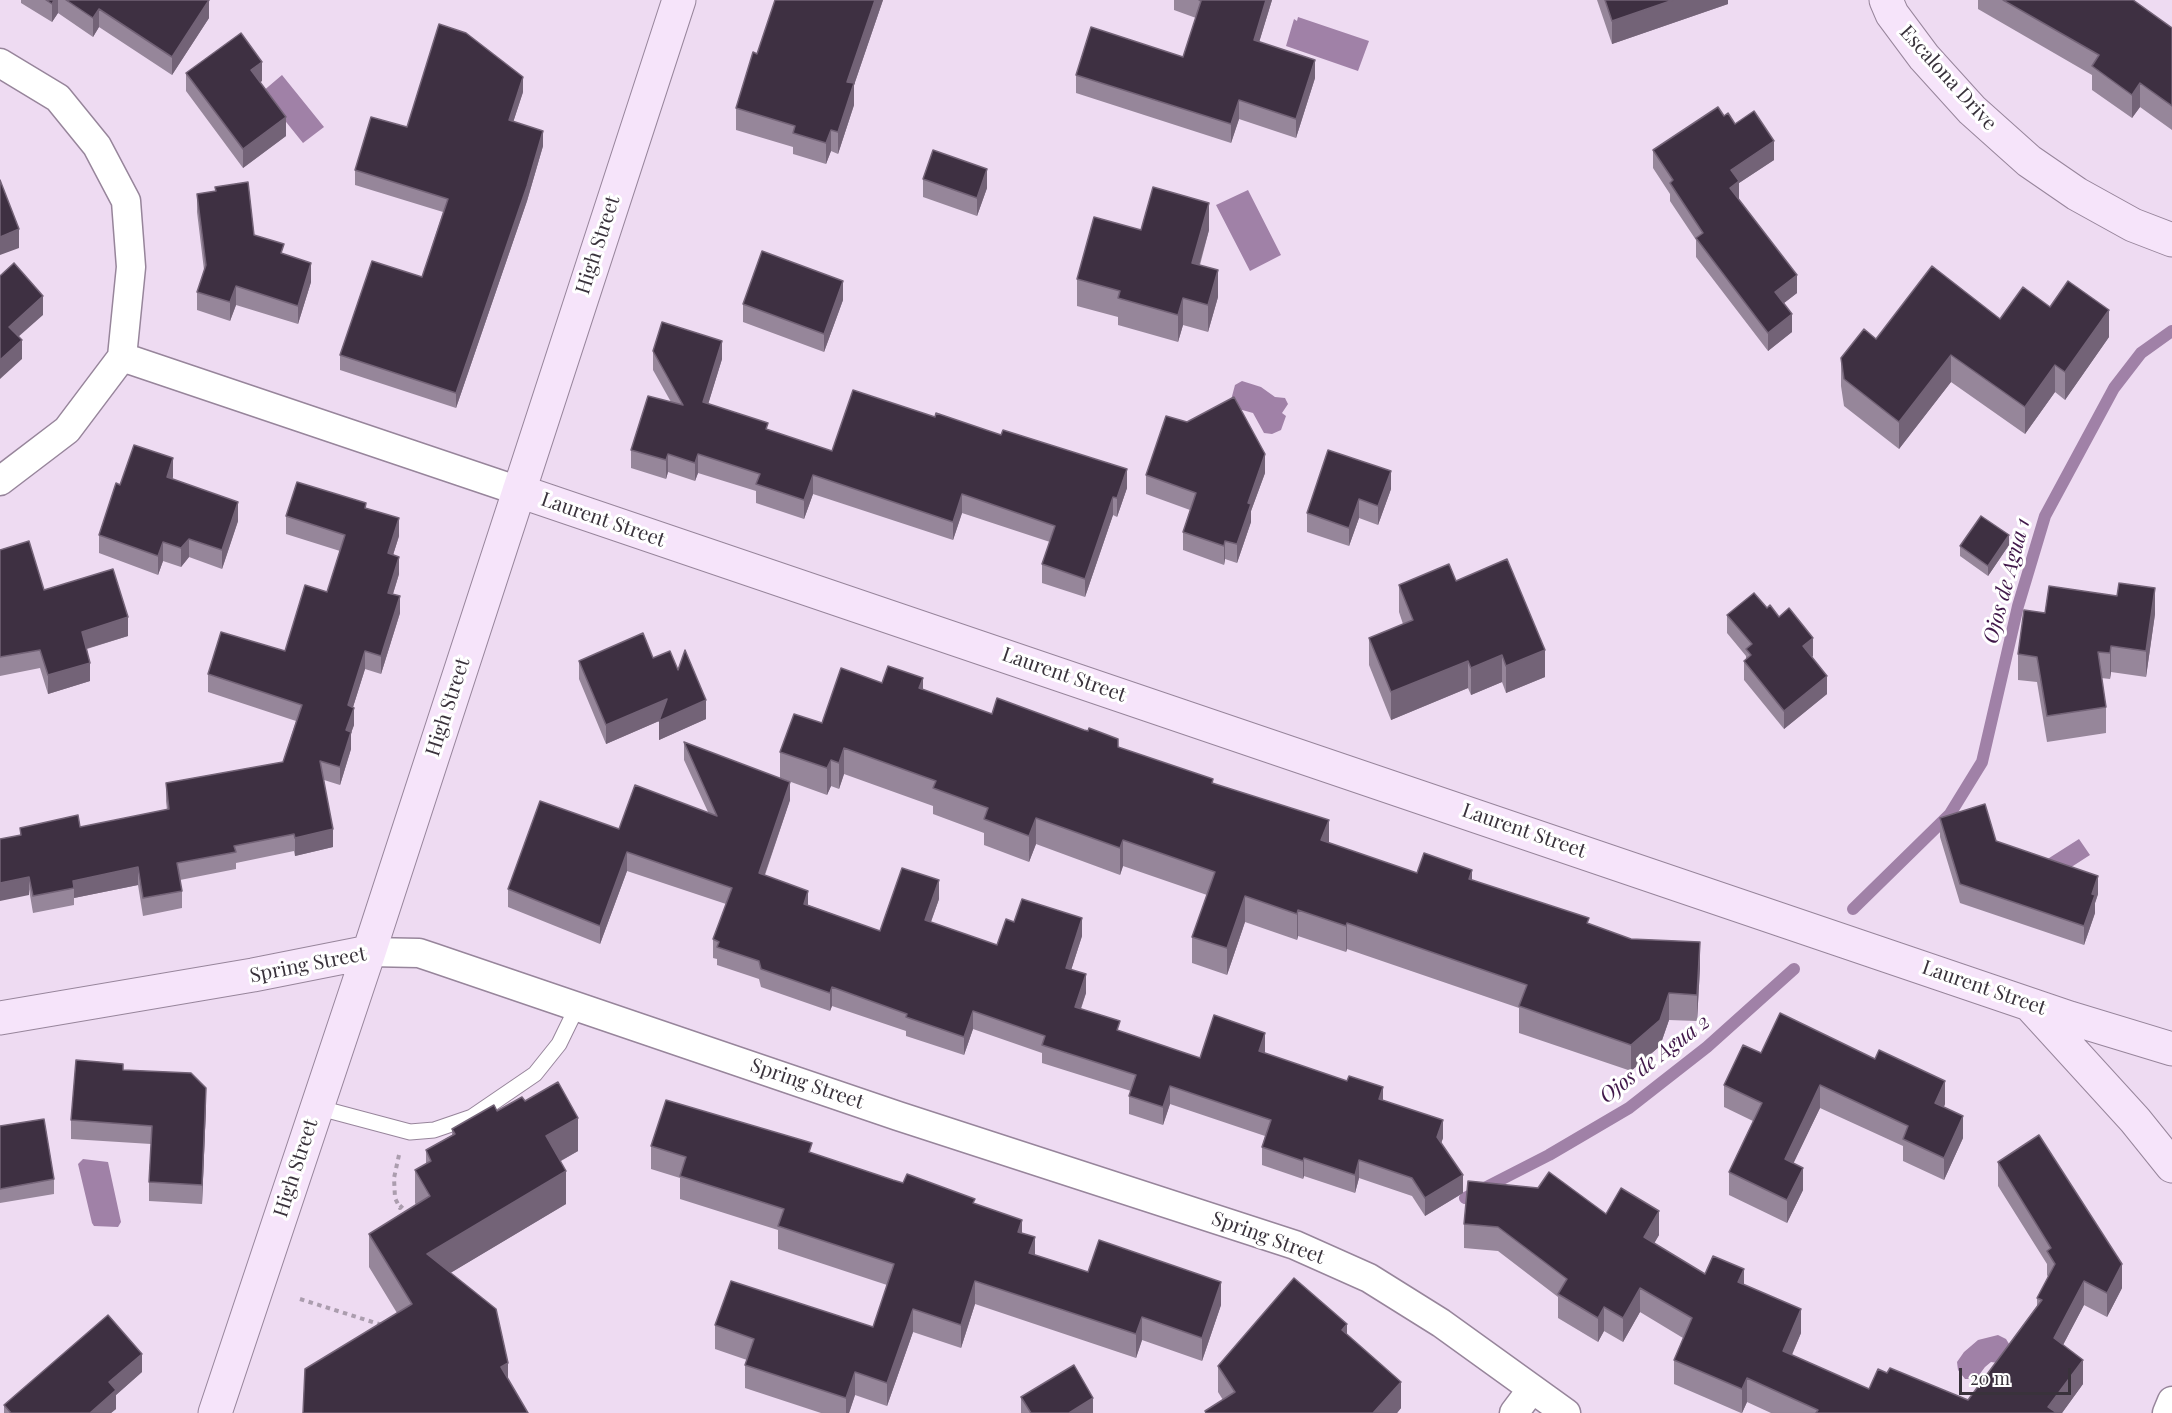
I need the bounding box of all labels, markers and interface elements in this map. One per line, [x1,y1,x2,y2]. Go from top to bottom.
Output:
street label: Escalona Drive [1895,21,2001,135]
street label: High Street [571,193,625,297]
street label: Laurent Street [538,488,668,552]
water label: Ojos de Agua 1 [1978,516,2036,646]
street label: Laurent Street [999,643,1129,707]
street label: High Street [421,655,475,759]
street label: Laurent Street [1459,799,1589,863]
street label: Spring Street [248,942,368,988]
street label: Laurent Street [1919,956,2049,1020]
water label: Ojos de Agua 2 [1595,1009,1715,1109]
street label: Spring Street [747,1053,867,1115]
street label: High Street [269,1116,323,1220]
street label: Spring Street [1208,1207,1328,1269]
scale bar [1962,1356,2074,1394]
text: 20 m [1970,1366,2010,1390]

